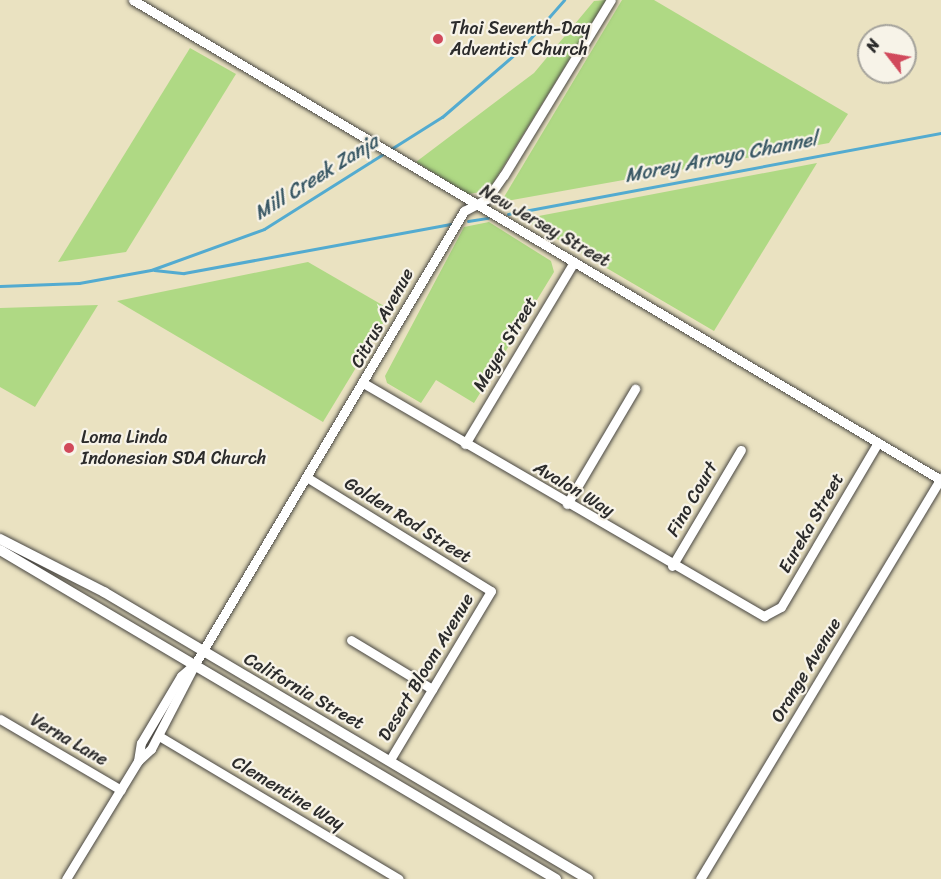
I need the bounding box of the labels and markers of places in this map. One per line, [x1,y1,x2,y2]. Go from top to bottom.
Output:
place label: Thai Seventh-Day Adventist Church [450,18,590,60]
marker: Thai Seventh-Day Adventist Church [431,32,445,46]
place label: Loma Linda Indonesian SDA Church [81,427,267,470]
marker: Loma Linda Indonesian SDA Church [62,441,76,455]

